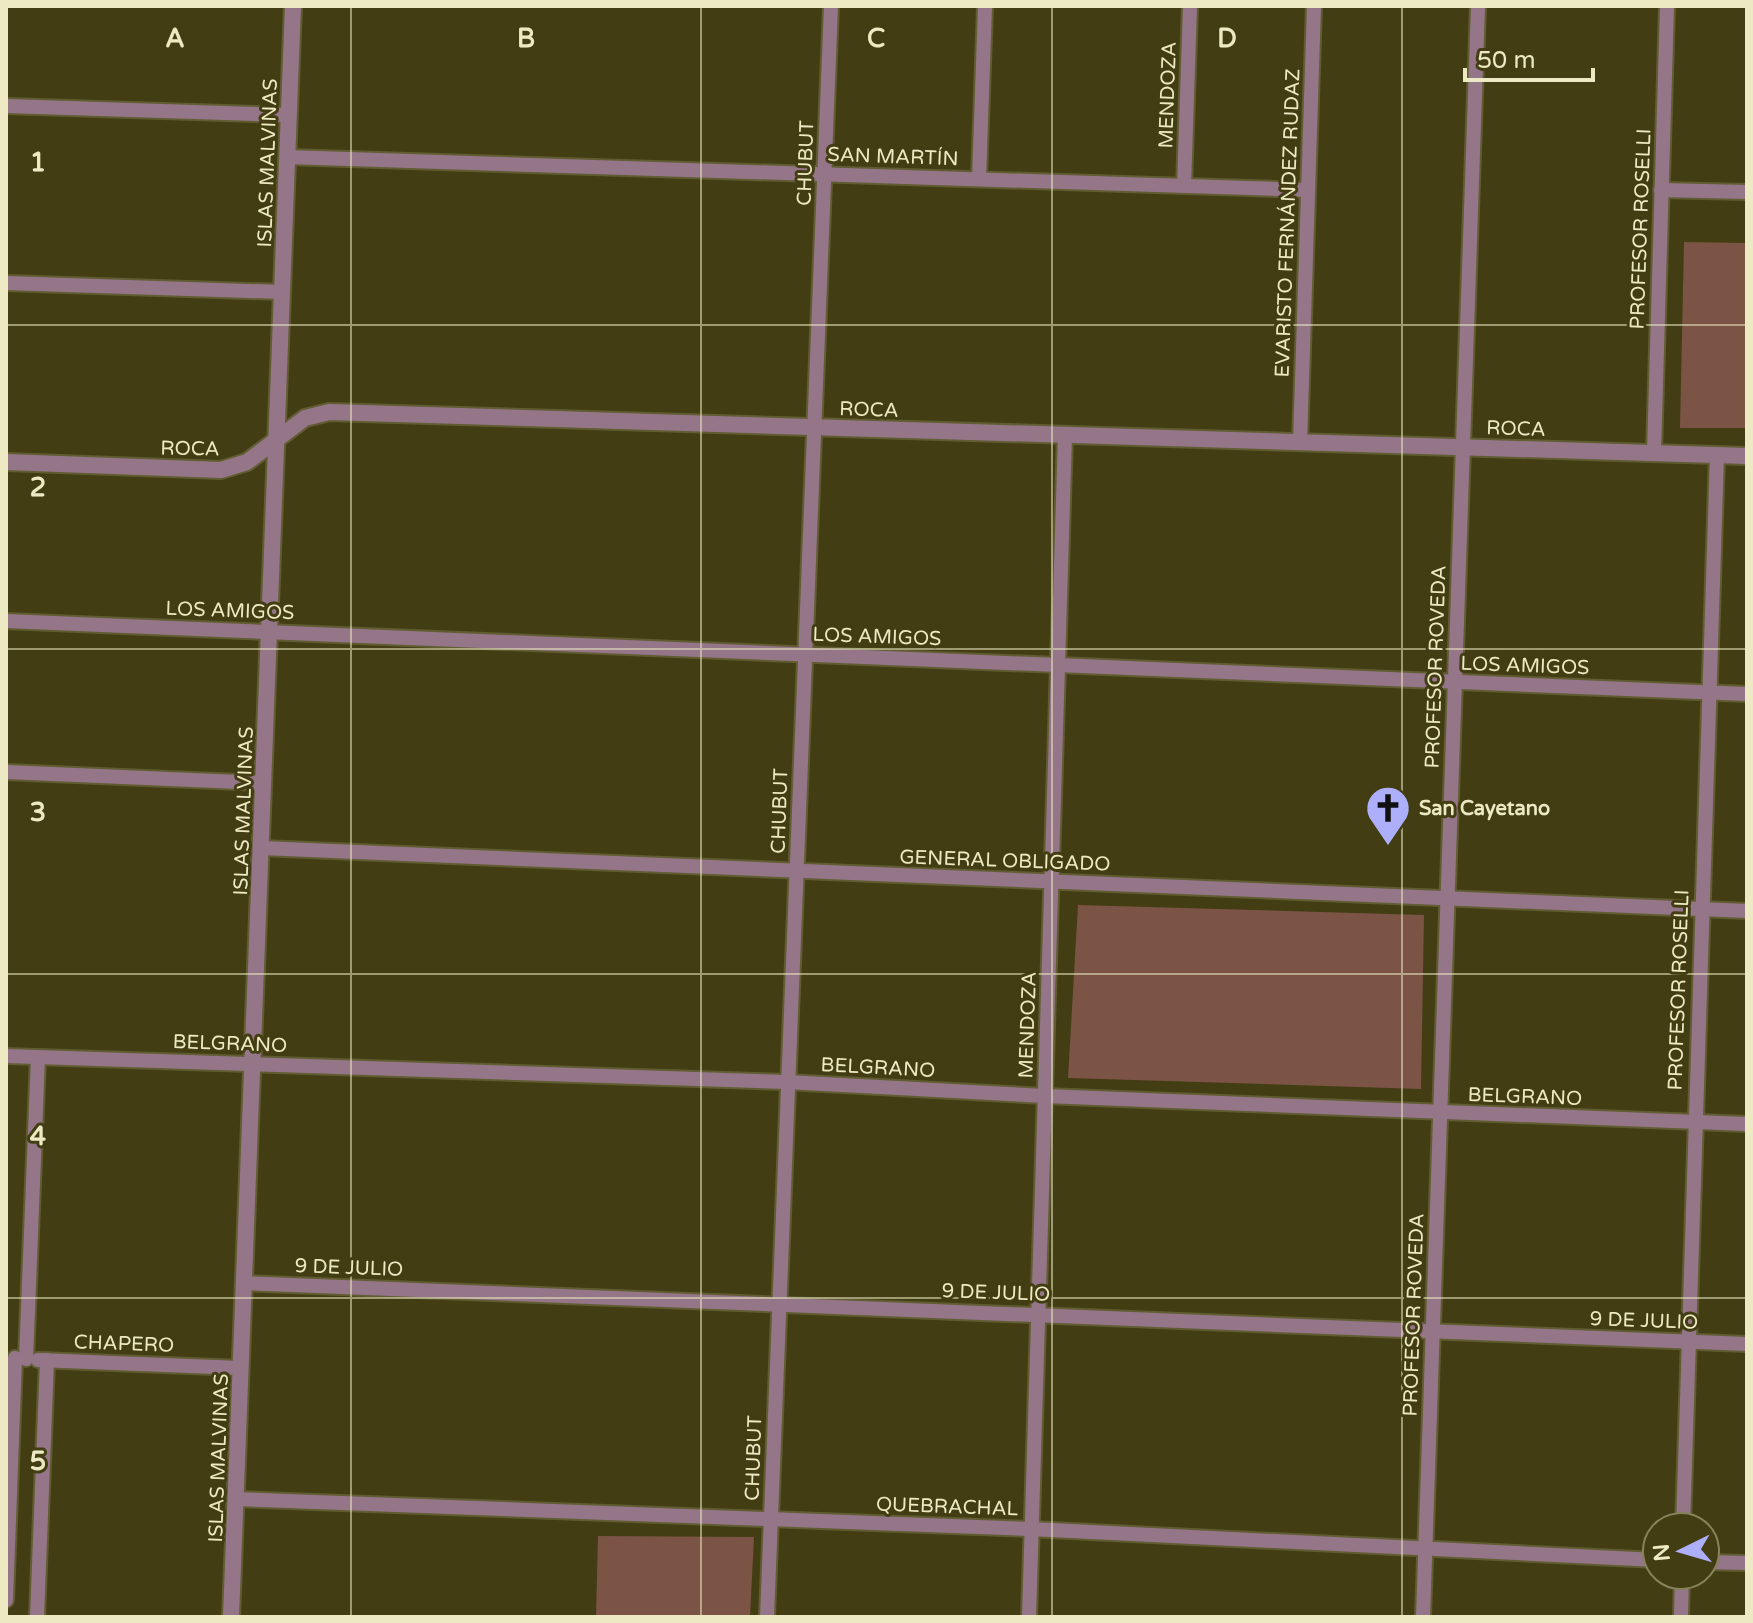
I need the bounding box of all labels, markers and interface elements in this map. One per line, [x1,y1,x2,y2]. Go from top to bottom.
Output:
text: A [165,23,185,54]
text: B [517,23,535,54]
text: C [867,23,885,54]
text: D [1217,23,1237,54]
scale bar [1465,32,1593,82]
street label: MENDOZA [1154,41,1182,149]
text: 50 m [1477,46,1535,75]
street label: EVARISTO FERNÁNDEZ RUDAZ [1270,68,1305,378]
street label: ISLAS MALVINAS [253,78,283,248]
street label: CHUBUT [793,120,819,206]
street label: PROFESOR ROSELLI [1625,128,1657,330]
street label: SAN MARTÍN [827,142,959,171]
text: 1 [30,147,46,178]
street label: ROCA [839,397,899,423]
street label: ROCA [1486,416,1546,442]
street label: ROCA [160,436,220,462]
text: 2 [30,472,46,503]
street label: PROFESOR ROVEDA [1420,565,1452,769]
street label: LOS AMIGOS [165,597,295,625]
street label: LOS AMIGOS [812,623,942,651]
street label: LOS AMIGOS [1460,652,1590,680]
street label: ISLAS MALVINAS [229,726,259,896]
street label: CHUBUT [767,768,793,854]
church icon: San Cayetano [1364,784,1412,847]
text: 3 [30,797,46,828]
place label: San Cayetano [1419,797,1550,821]
street label: GENERAL OBLIGADO [899,845,1111,877]
street label: PROFESOR ROSELLI [1663,889,1695,1091]
street label: MENDOZA [1014,971,1042,1079]
street label: BELGRANO [172,1030,288,1058]
street label: BELGRANO [820,1053,936,1083]
street label: BELGRANO [1467,1083,1583,1111]
text: 4 [30,1121,46,1152]
street label: PROFESOR ROVEDA [1398,1213,1430,1417]
street label: 9 DE JULIO [294,1254,404,1282]
street label: 9 DE JULIO [941,1279,1051,1307]
street label: 9 DE JULIO [1589,1307,1699,1335]
street label: CHAPERO [73,1330,175,1358]
street label: ISLAS MALVINAS [204,1373,234,1543]
street label: CHUBUT [741,1415,767,1501]
text: 5 [30,1446,46,1477]
street label: QUEBRACHAL [875,1493,1019,1521]
north arrow [1641,1511,1721,1591]
text: N [1648,1543,1676,1563]

